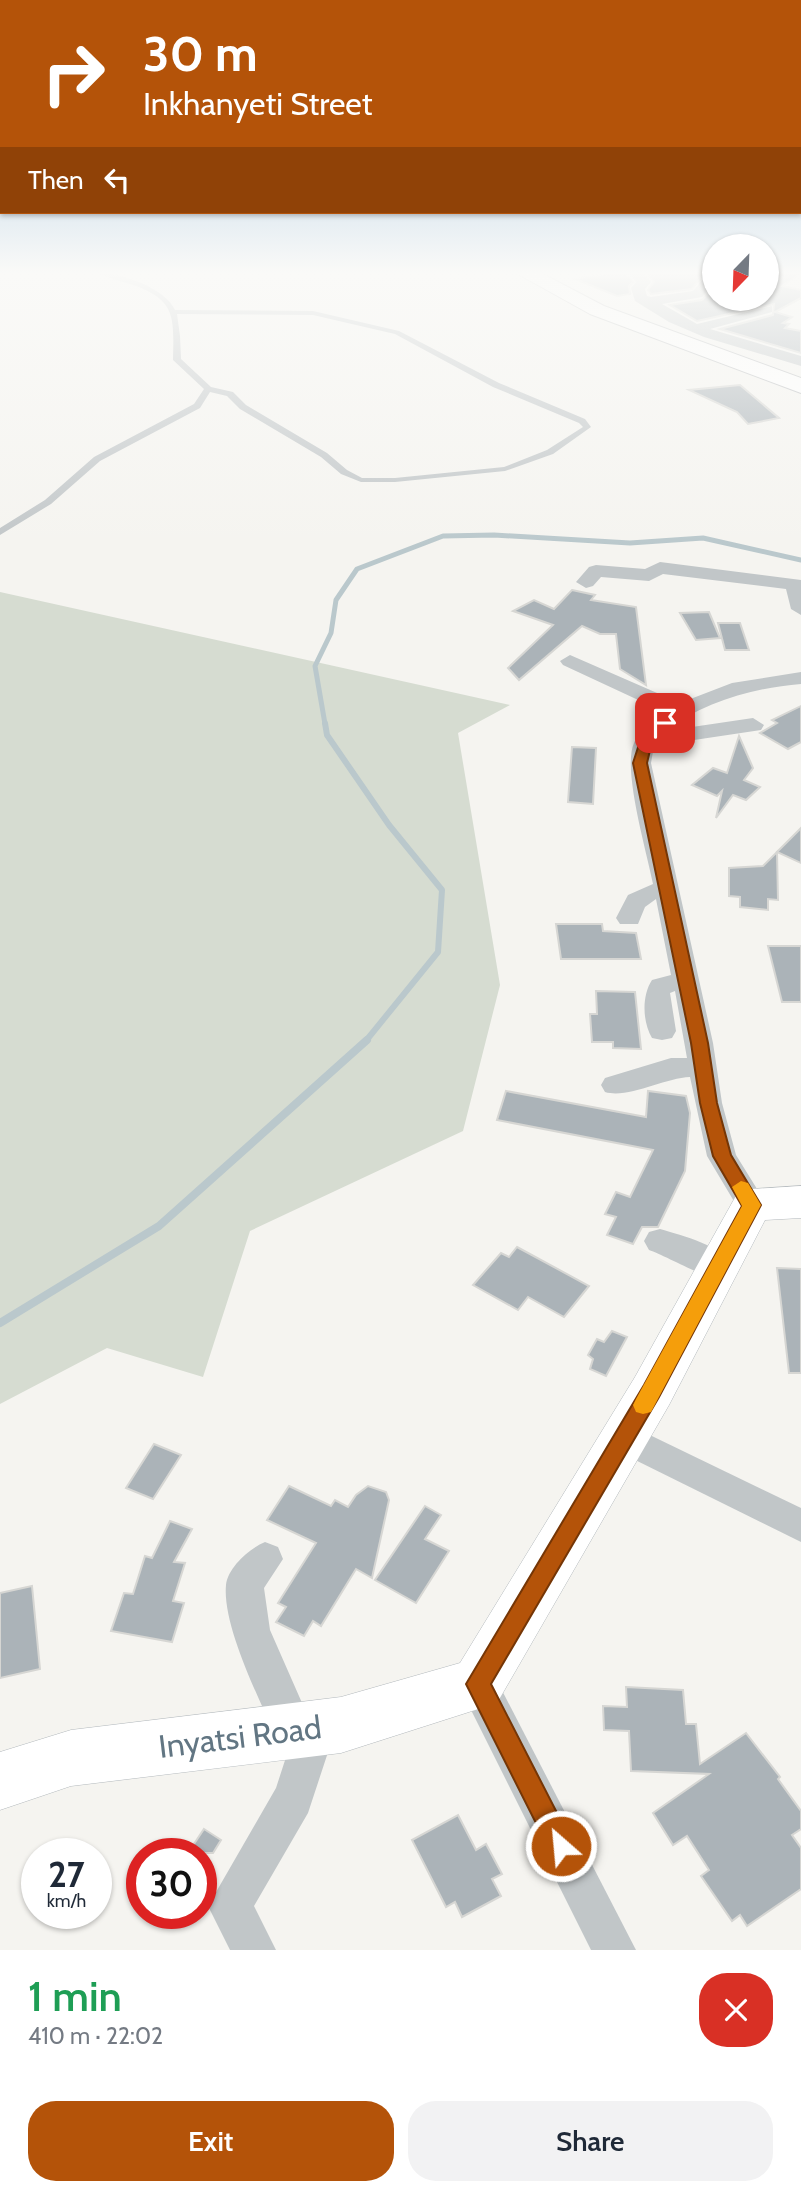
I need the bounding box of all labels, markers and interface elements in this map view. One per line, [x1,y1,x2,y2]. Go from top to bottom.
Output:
text: 30 m [143,24,258,83]
icon: right [28,28,119,119]
text: Inkhanyeti Street [143,84,372,123]
icon: left [98,161,136,199]
text: Then [28,164,84,196]
north arrow [702,234,779,312]
map controls [702,234,779,311]
pin [635,693,695,753]
icon: arrive [646,704,684,742]
street label: Inyatsi Road [156,1707,324,1766]
position arrow [524,1809,598,1883]
speed limit sign: 30 [126,1838,217,1929]
text: 27 [48,1853,85,1896]
text: km/h [47,1890,86,1912]
text: 1 min [28,1970,122,2022]
button: close [699,1973,773,2047]
text: 410 m · 22:02 [28,2022,163,2050]
button: Exit [28,2101,394,2181]
button: Share [408,2101,773,2181]

